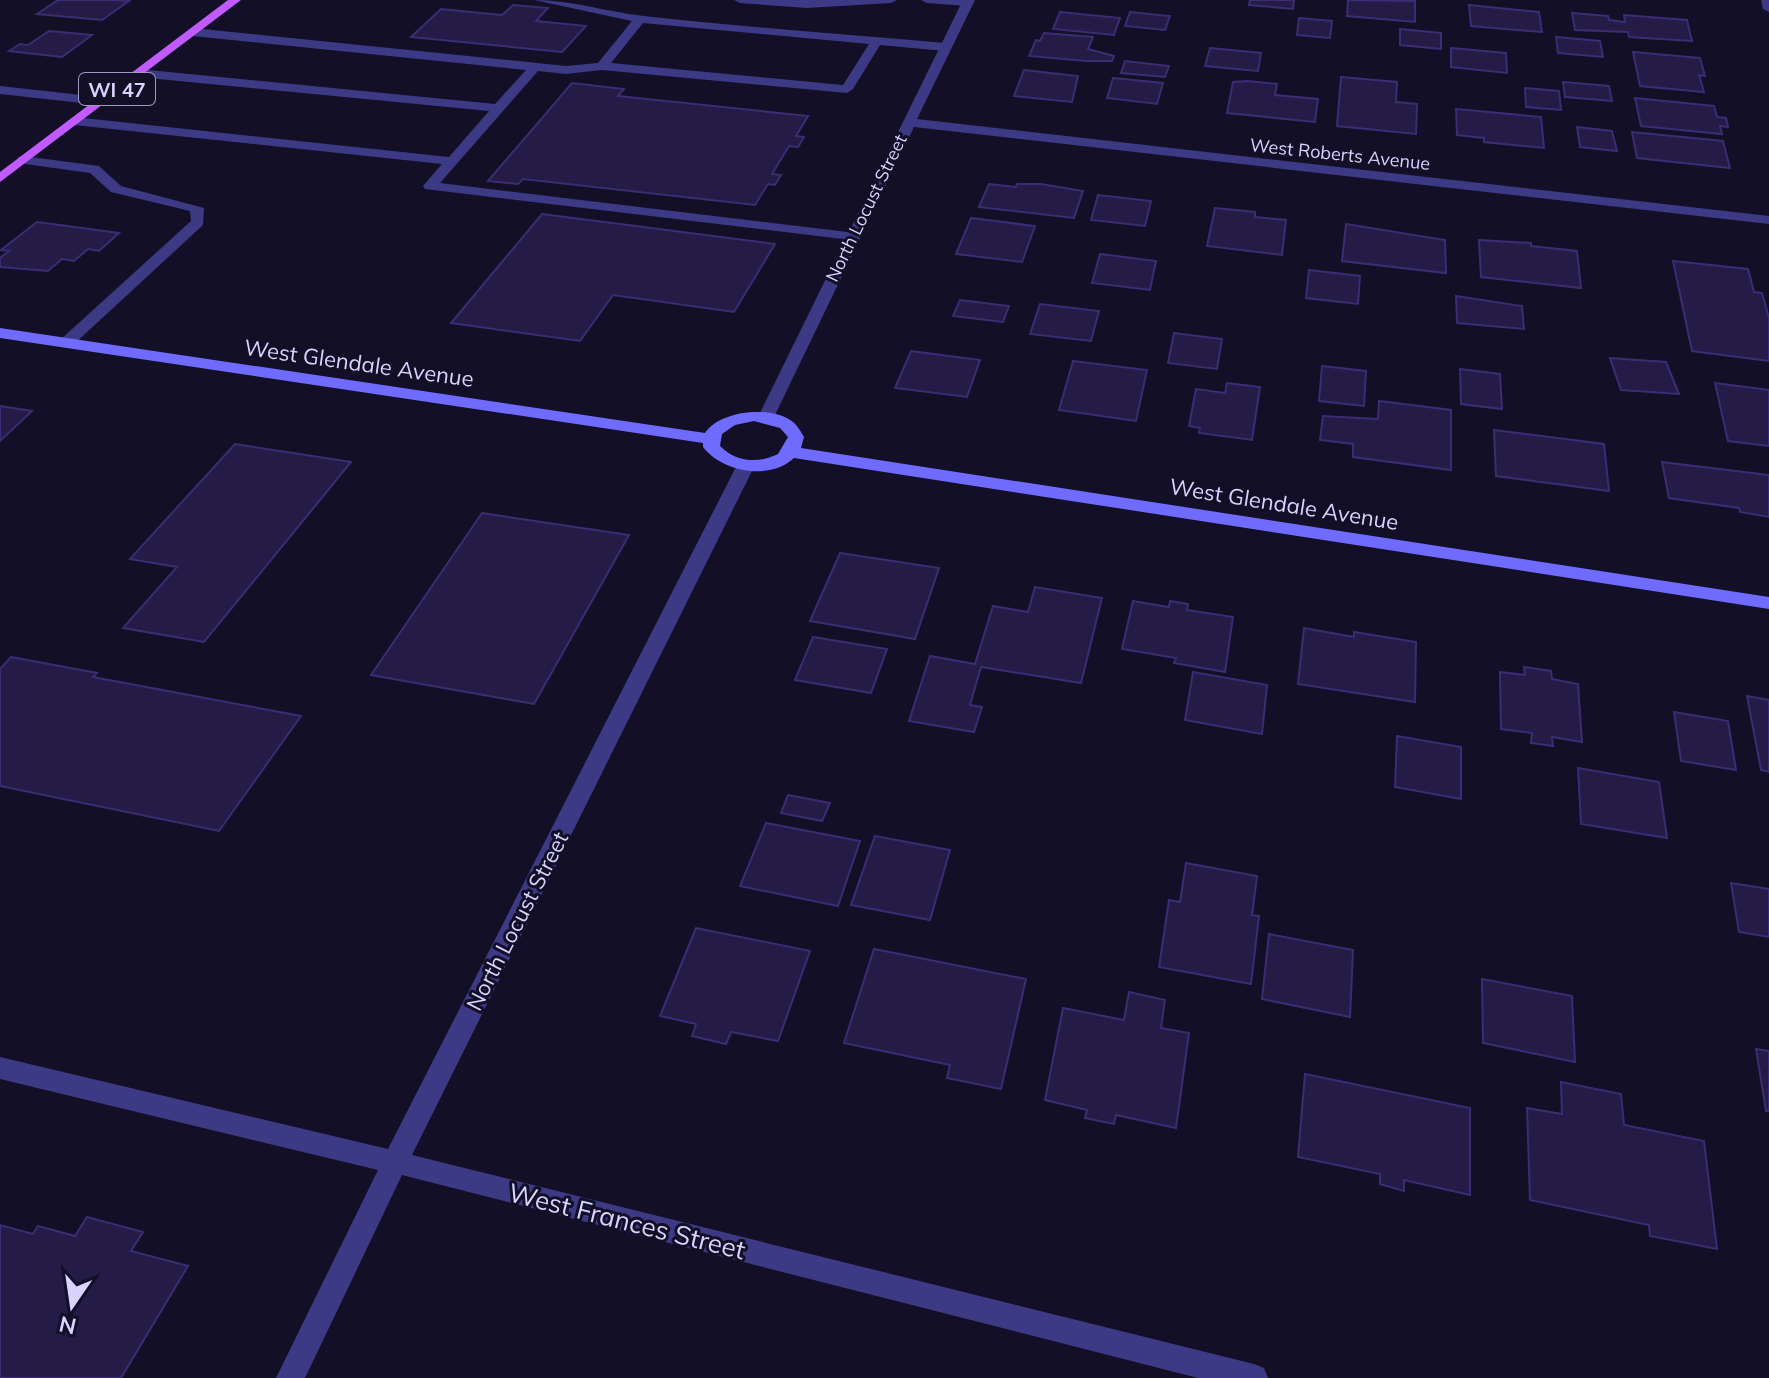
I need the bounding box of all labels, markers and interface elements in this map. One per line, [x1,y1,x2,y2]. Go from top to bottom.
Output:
road number: WI 47 [79,73,155,105]
street label: North Locust Street [820,131,912,285]
street label: West Roberts Avenue [1249,133,1431,175]
street label: West Glendale Avenue [242,333,476,393]
street label: West Glendale Avenue [1167,472,1401,536]
street label: North Locust Street [460,827,574,1015]
street label: West Frances Street [505,1176,749,1266]
north arrow [32,1266,112,1346]
text: N [56,1310,79,1341]

